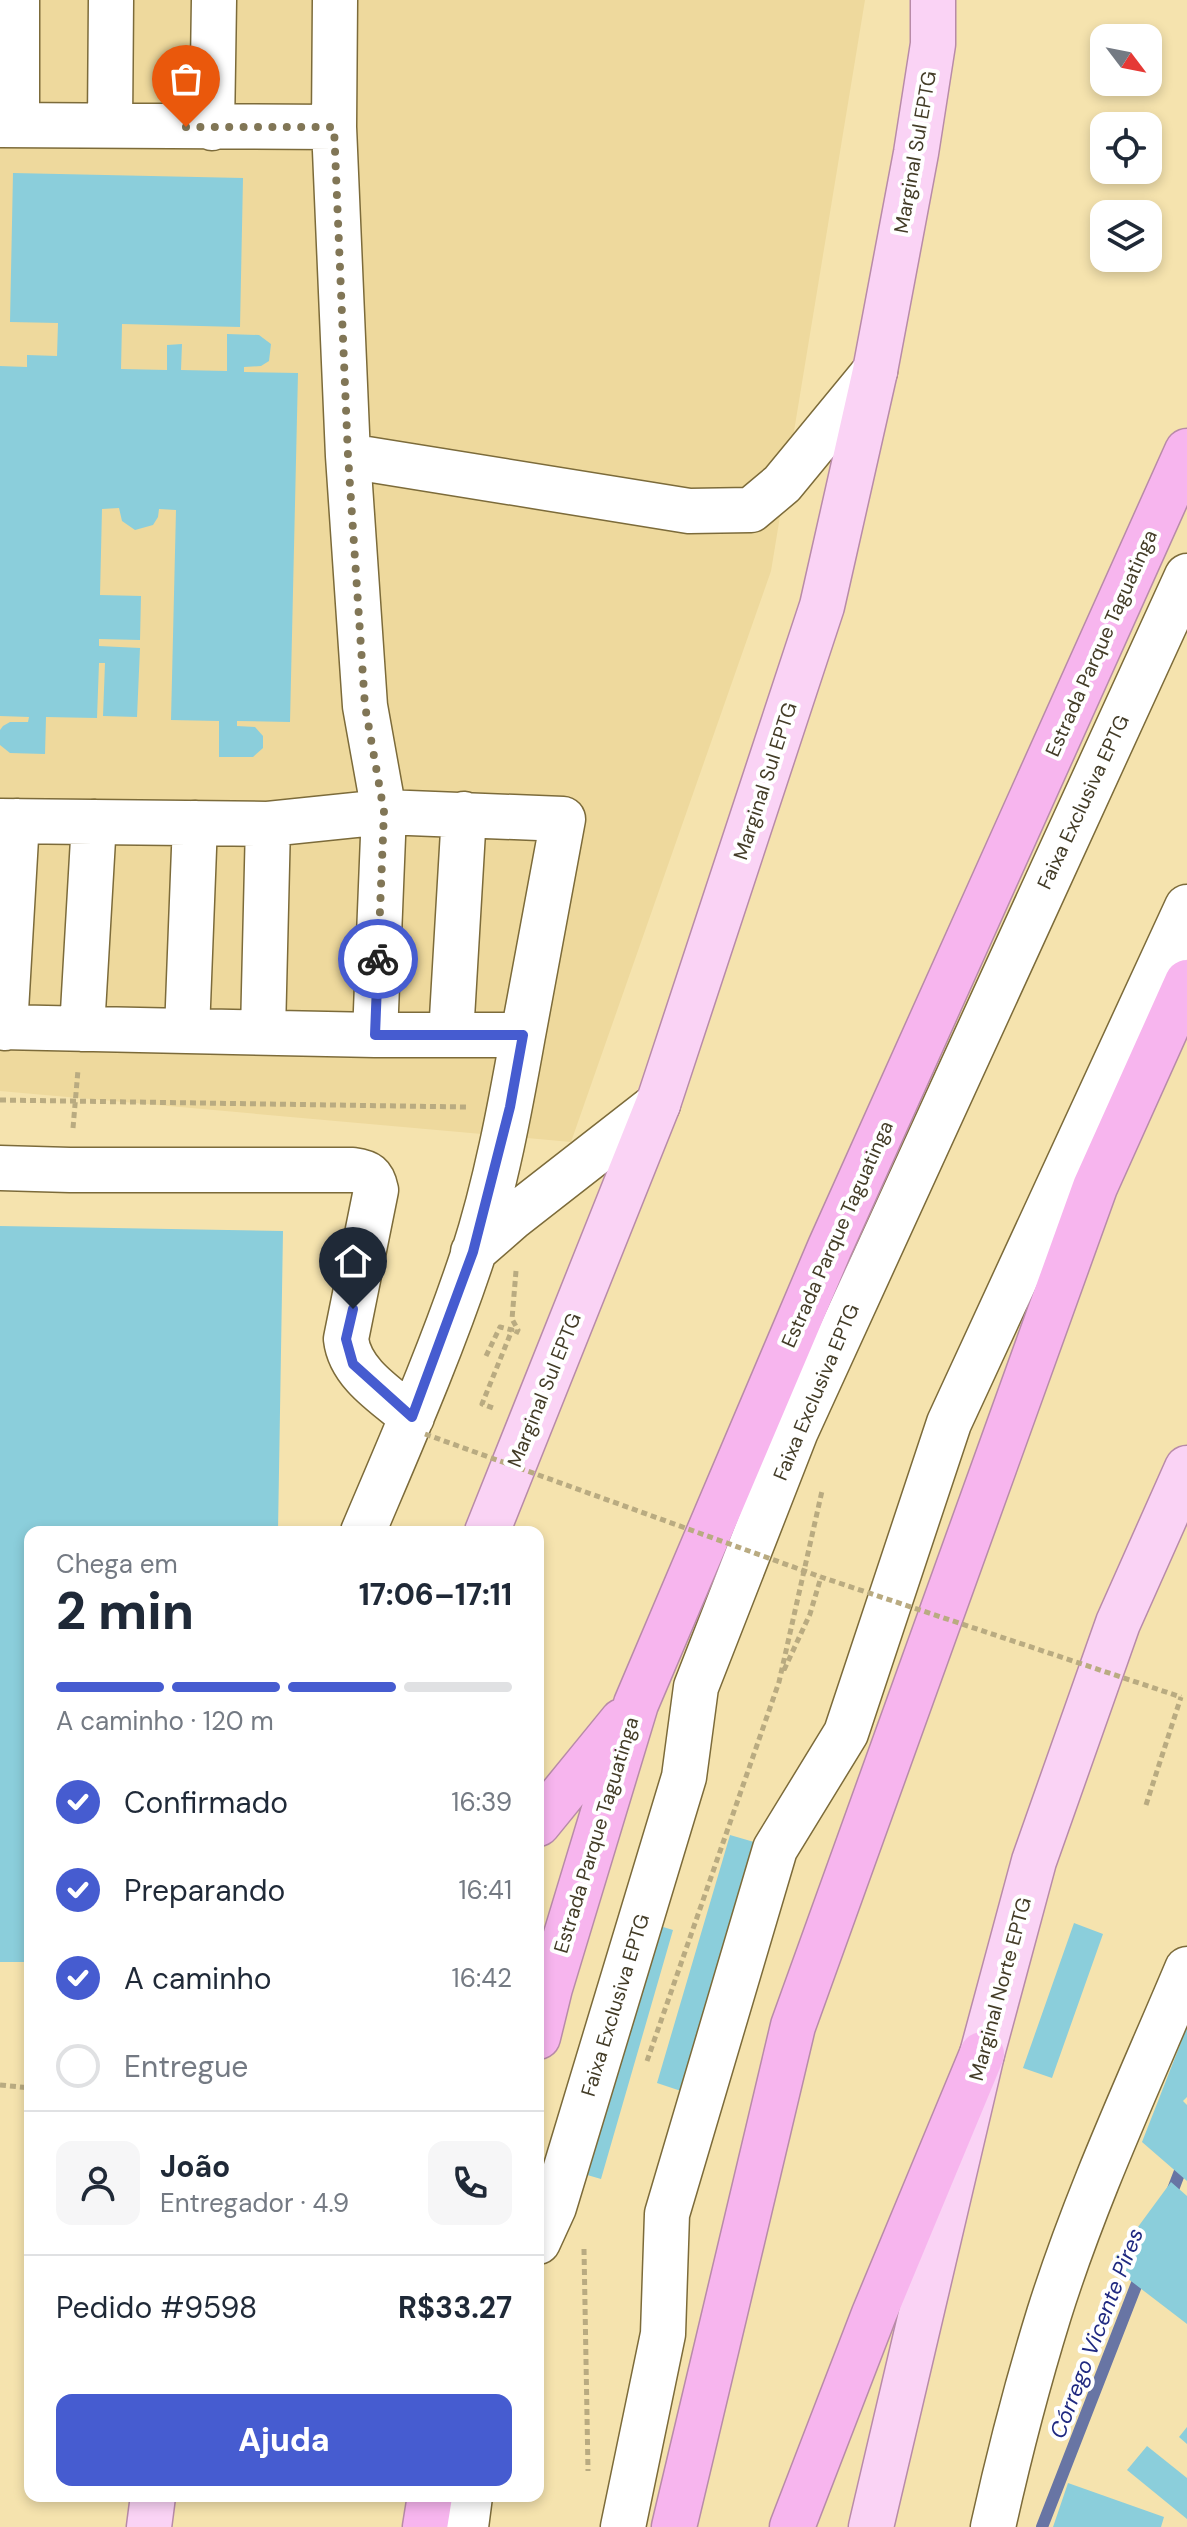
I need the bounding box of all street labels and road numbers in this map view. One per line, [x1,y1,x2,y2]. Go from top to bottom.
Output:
street label: Marginal Sul EPTG [888,69,942,235]
street label: Estrada Parque Taguatinga [1039,526,1163,760]
street label: Marginal Sul EPTG [727,699,803,863]
street label: Faixa Exclusiva EPTG [1031,711,1135,893]
street label: Estrada Parque Taguatinga [775,1117,899,1351]
street label: Faixa Exclusiva EPTG [767,1300,865,1484]
street label: Marginal Sul EPTG [501,1309,587,1471]
street label: Estrada Parque Taguatinga [548,1714,644,1956]
street label: Marginal Norte EPTG [963,1894,1037,2084]
street label: Faixa Exclusiva EPTG [575,1911,655,2099]

